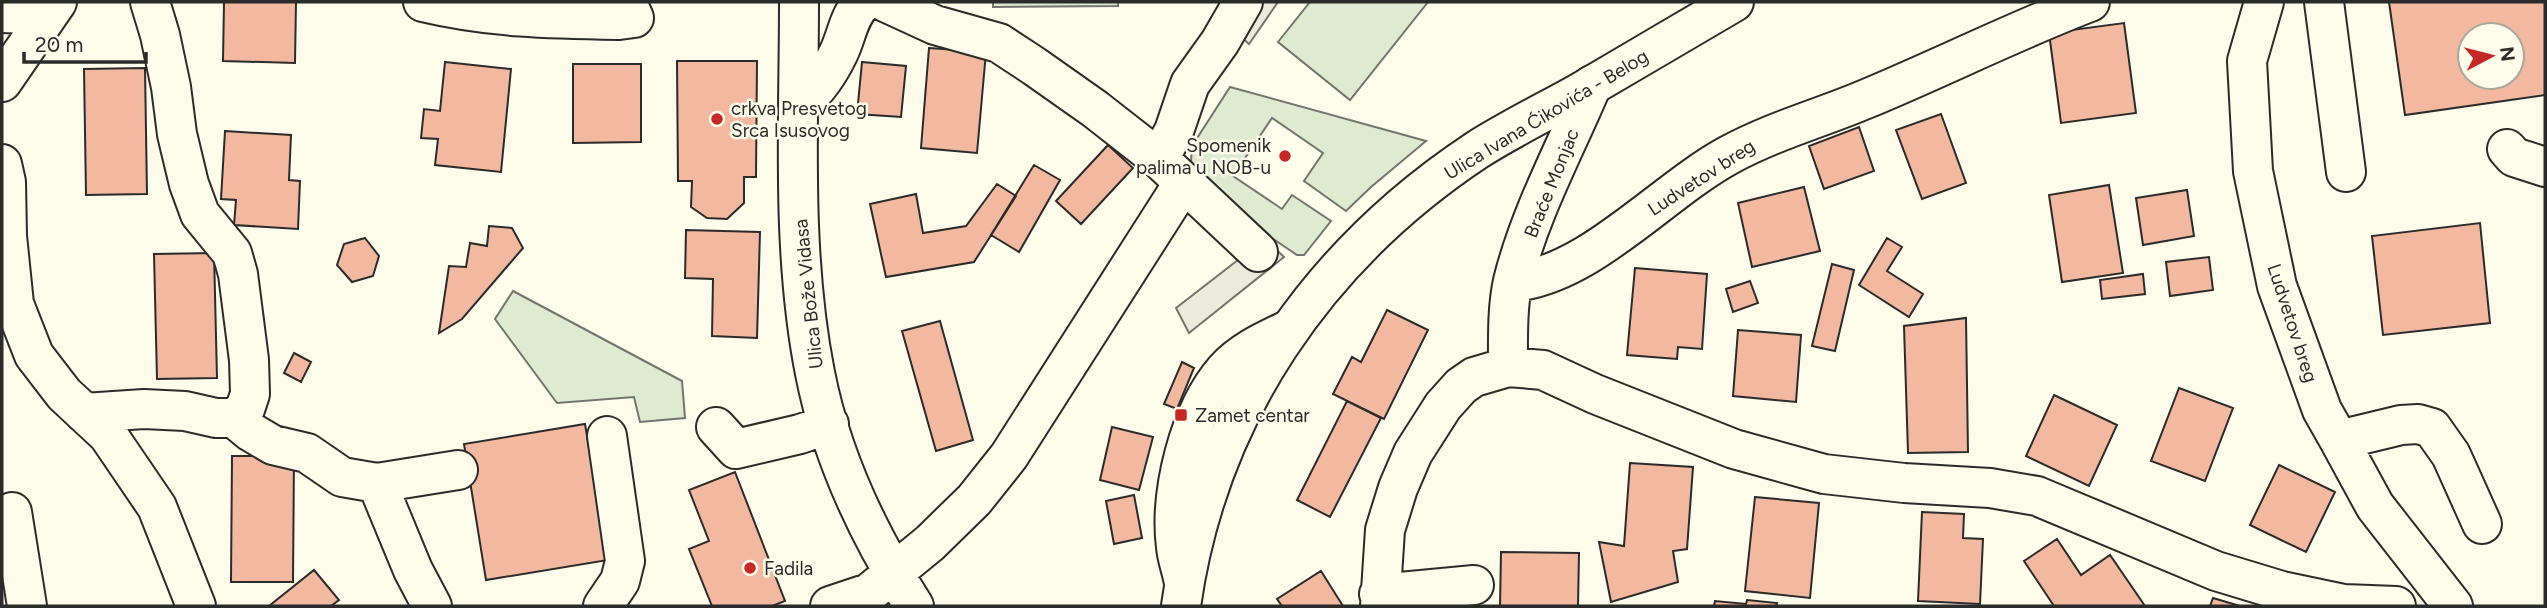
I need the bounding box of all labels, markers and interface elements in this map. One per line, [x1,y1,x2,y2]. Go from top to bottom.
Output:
scale bar [24,21,147,65]
north arrow [2456,21,2526,91]
text: 20 m [35,32,83,57]
street label: Ulica Ivana Ćikovića - Belog [1440,44,1652,185]
text: N [2495,45,2520,63]
place label: crkva Presvetog Srca Isusovog [731,97,867,142]
marker: crkva Presvetog Srca Isusovog [709,111,725,127]
street label: Braće Monjac [1519,125,1584,241]
place label: Spomenik palima u NOB-u [1136,134,1272,179]
street label: Ludvetov breg [1643,134,1759,221]
marker: Spomenik palima u NOB-u [1277,148,1293,164]
street label: Ulica Bože Vidasa [789,218,828,370]
street label: Ludvetov breg [2263,261,2322,385]
place label: Zamet centar [1195,404,1310,427]
marker: Zamet centar [1173,407,1189,423]
place label: Fadila [764,557,813,580]
marker: Fadila [742,560,758,576]

